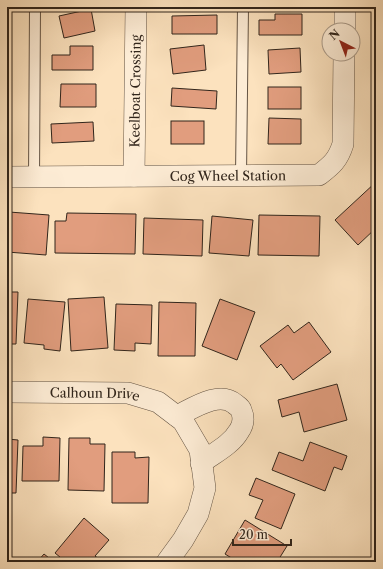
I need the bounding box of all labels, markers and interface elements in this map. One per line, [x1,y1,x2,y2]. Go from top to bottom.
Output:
north arrow [321,22,361,62]
text: N [326,26,343,43]
street label: Keelboat Crossing [126,34,144,147]
street label: Cog Wheel Station [170,167,286,184]
street label: Calhoun Drive [50,384,142,404]
scale bar [233,521,291,547]
text: 20 m [239,527,268,542]

